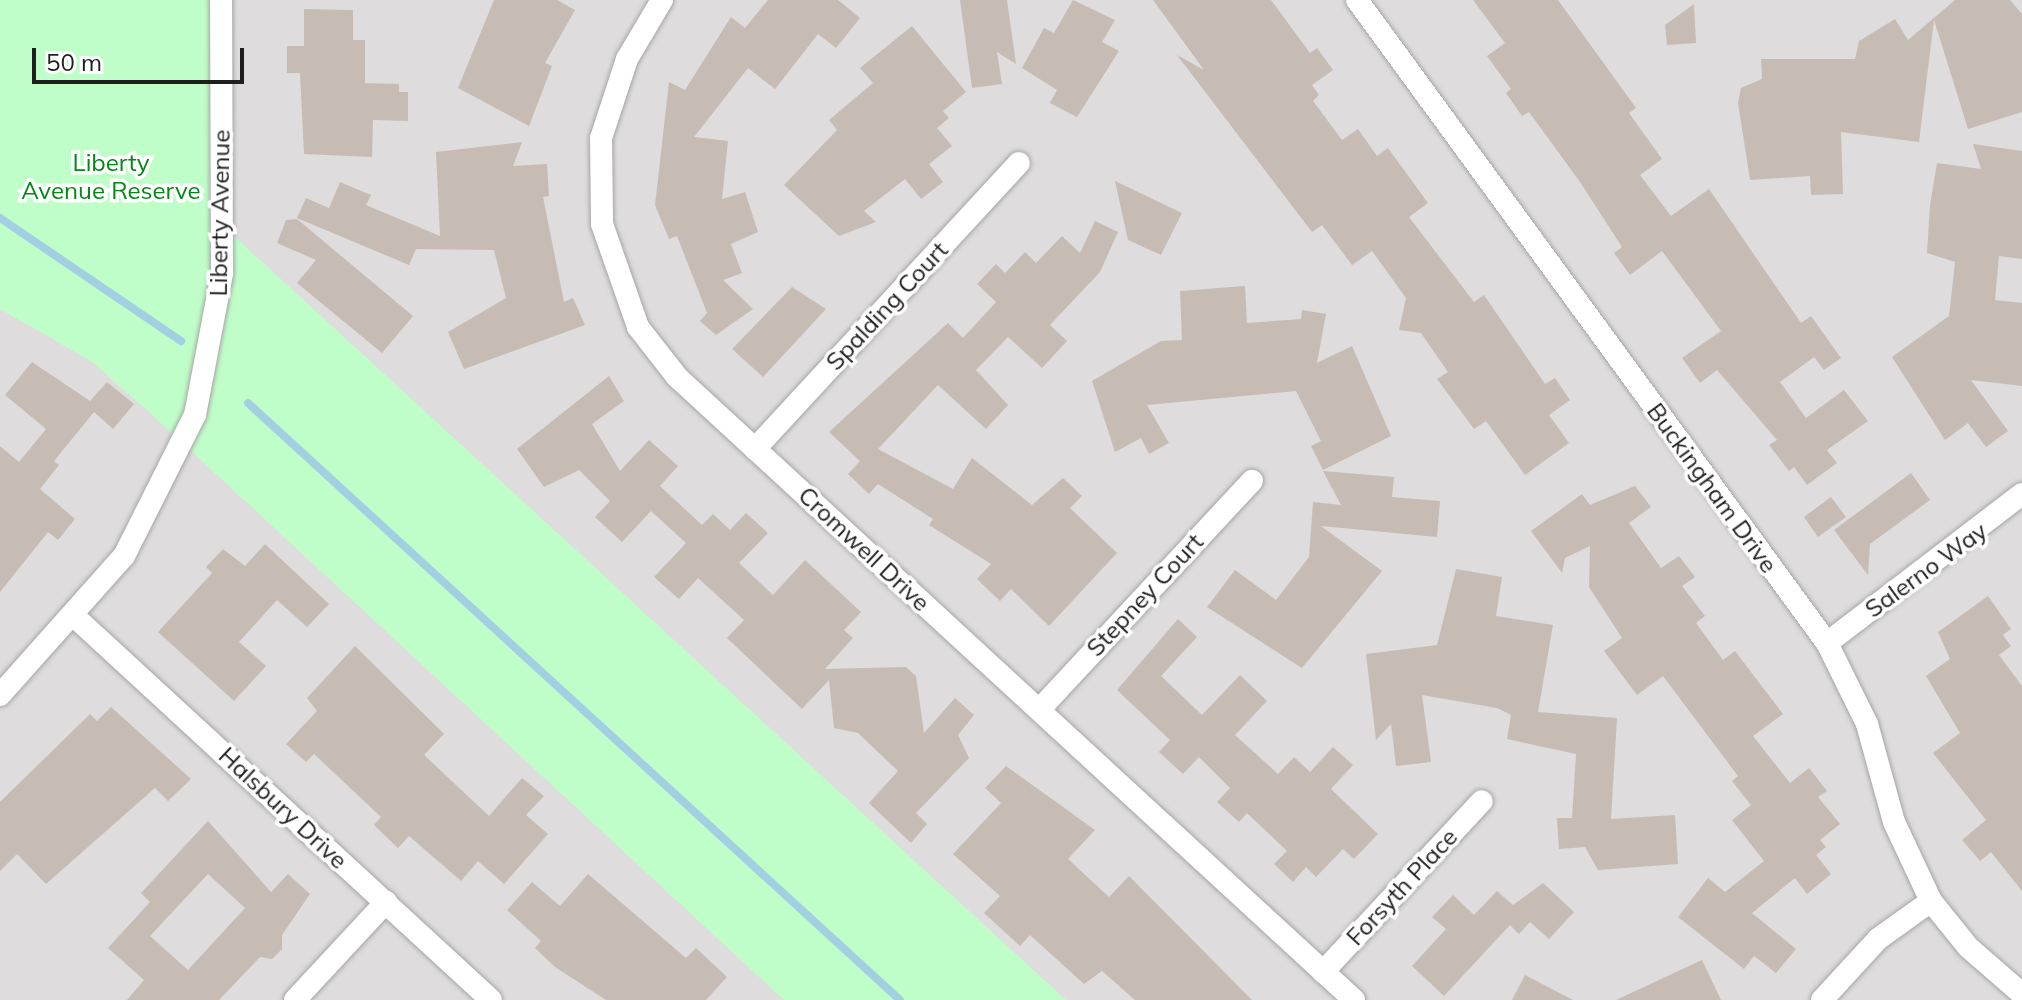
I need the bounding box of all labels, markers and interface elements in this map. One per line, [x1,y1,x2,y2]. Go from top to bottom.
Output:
scale bar [36,32,248,82]
text: 50 m [46,47,102,77]
street label: Liberty Avenue [204,129,236,297]
park label: Liberty Avenue Reserve [21,149,201,205]
street label: Spalding Court [820,236,954,376]
street label: Buckingham Drive [1641,398,1783,578]
street label: Cromwell Drive [792,481,936,617]
street label: Salerno Way [1860,516,1992,624]
street label: Stepney Court [1081,528,1209,662]
street label: Halsbury Drive [213,741,353,875]
street label: Forsyth Place [1341,823,1463,951]

